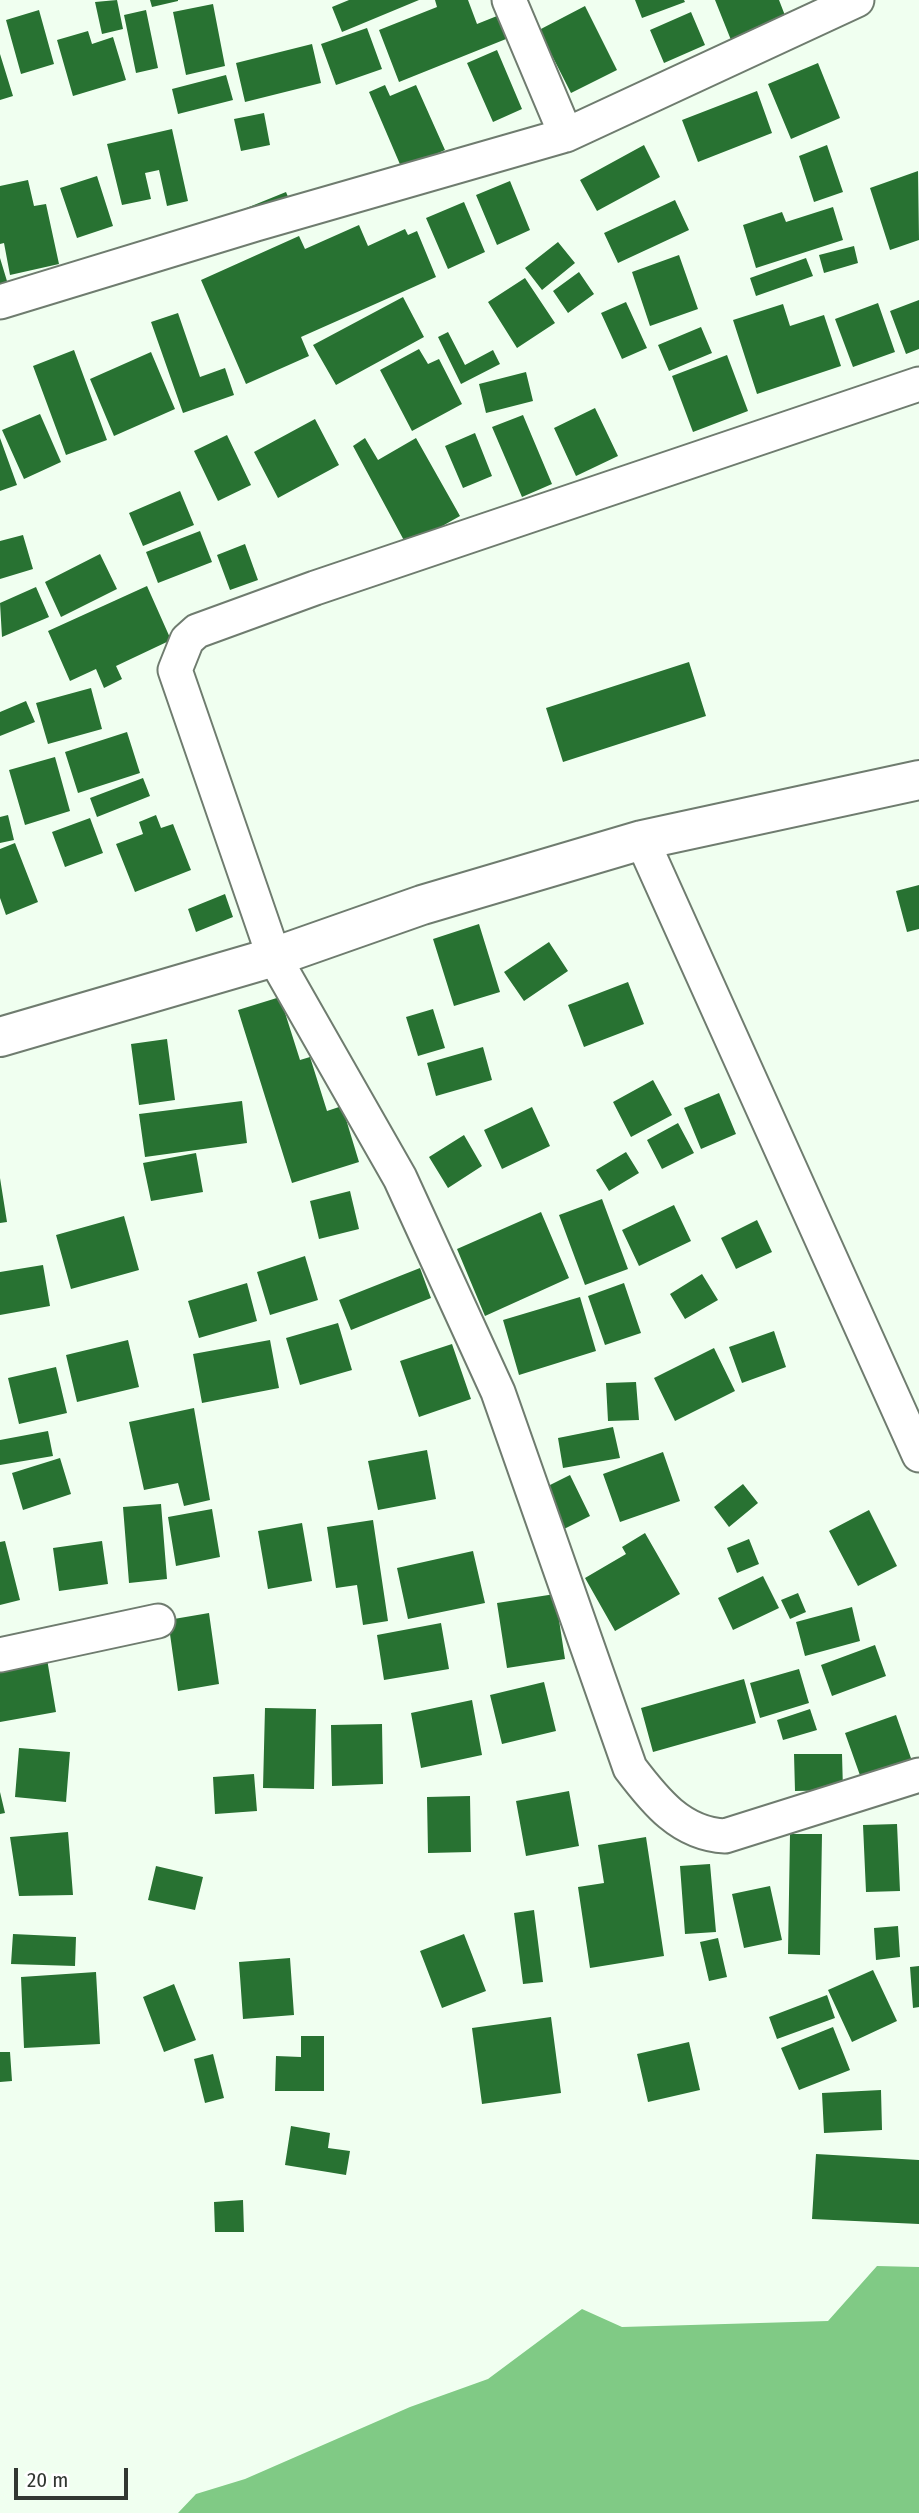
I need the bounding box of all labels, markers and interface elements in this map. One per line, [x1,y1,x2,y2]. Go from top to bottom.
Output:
scale bar [18,2454,131,2498]
text: 20 m [27,2467,68,2493]

